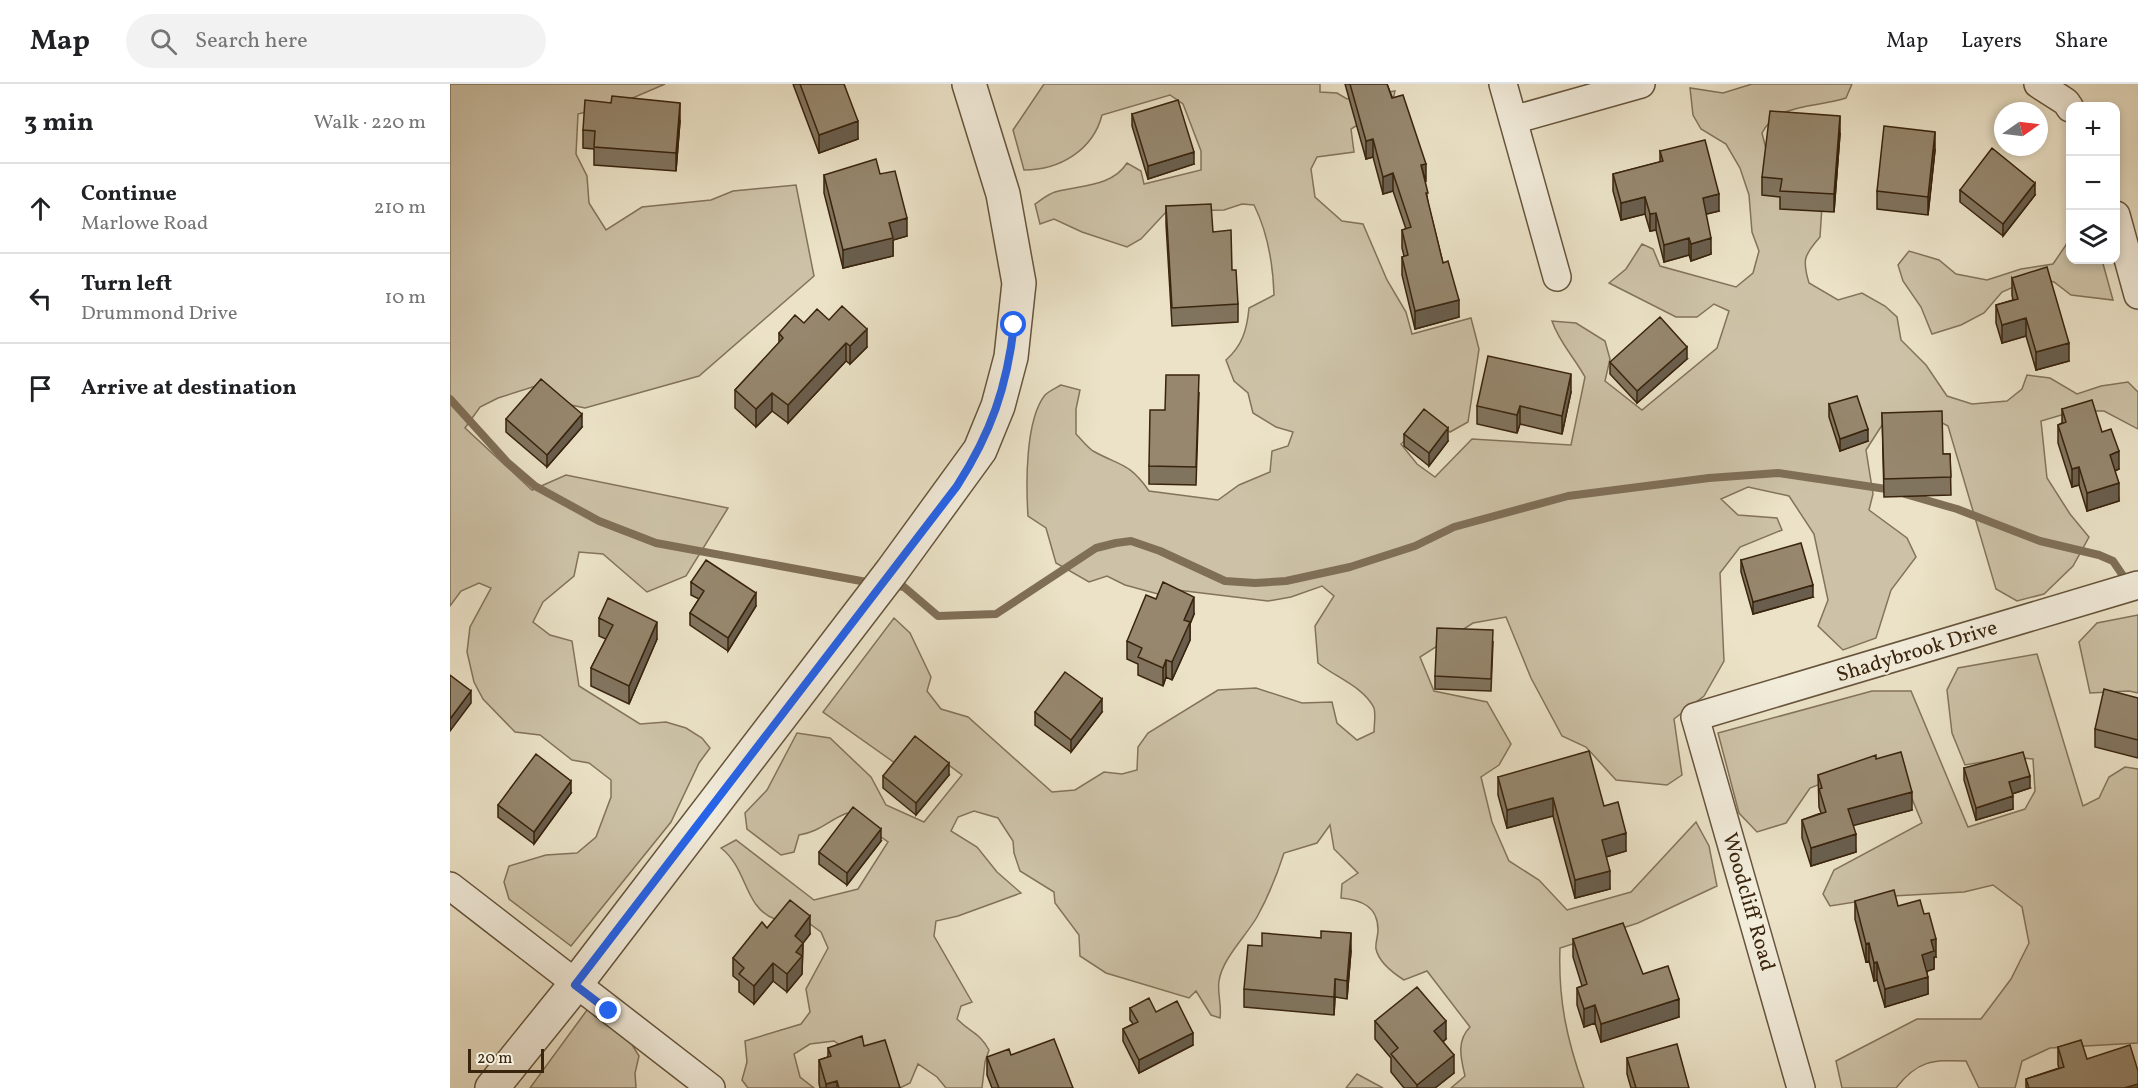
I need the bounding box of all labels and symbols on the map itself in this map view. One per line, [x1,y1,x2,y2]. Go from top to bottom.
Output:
north arrow [1994,102,2048,156]
route start [1000,311,1026,337]
street label: Shadybrook Drive [1833,614,2001,690]
street label: Woodcliff Road [1714,829,1782,975]
route end [595,997,621,1023]
scale bar [468,1046,544,1074]

